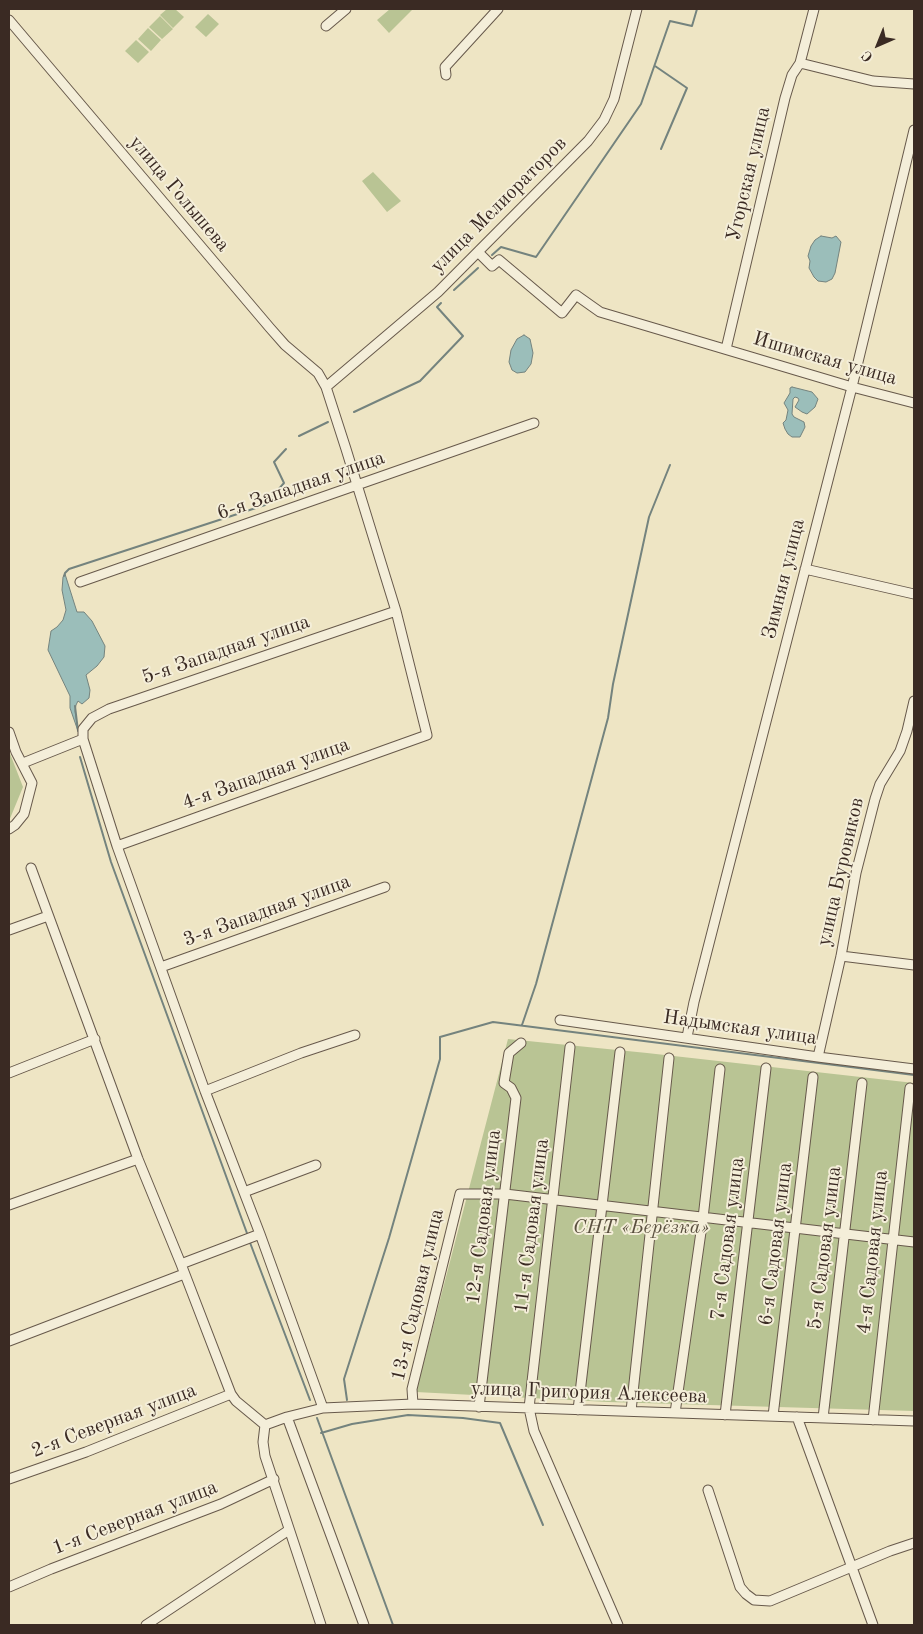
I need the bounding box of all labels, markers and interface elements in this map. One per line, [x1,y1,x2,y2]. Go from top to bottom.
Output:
north arrow [853,20,903,70]
text: С [859,48,876,64]
street label: Угорская улица [722,104,776,244]
street label: улица Голышева [123,131,235,257]
street label: улица Мелиораторов [426,132,572,278]
street label: Ишимская улица [750,327,900,391]
street label: 6-я Западная улица [214,446,388,526]
street label: Зимняя улица [757,516,811,642]
street label: 5-я Западная улица [139,610,313,690]
street label: 4-я Западная улица [179,733,353,815]
street label: улица Буровиков [812,795,870,949]
street label: 3-я Западная улица [180,870,354,952]
street label: Надымская улица [662,1005,818,1051]
street label: 12-я Садовая улица [461,1128,507,1306]
street label: 11-я Садовая улица [509,1137,555,1315]
street label: 7-я Садовая улица [706,1156,750,1322]
street label: 6-я Садовая улица [754,1161,798,1327]
street label: 5-я Садовая улица [803,1165,847,1331]
street label: 4-я Садовая улица [852,1169,894,1335]
street label: 13-я Садовая улица [386,1206,450,1384]
park label: СНТ «Берёзка» [573,1216,709,1240]
street label: улица Григория Алексеева [470,1377,708,1409]
street label: 2-я Северная улица [28,1378,200,1464]
street label: 1-я Северная улица [49,1475,221,1561]

